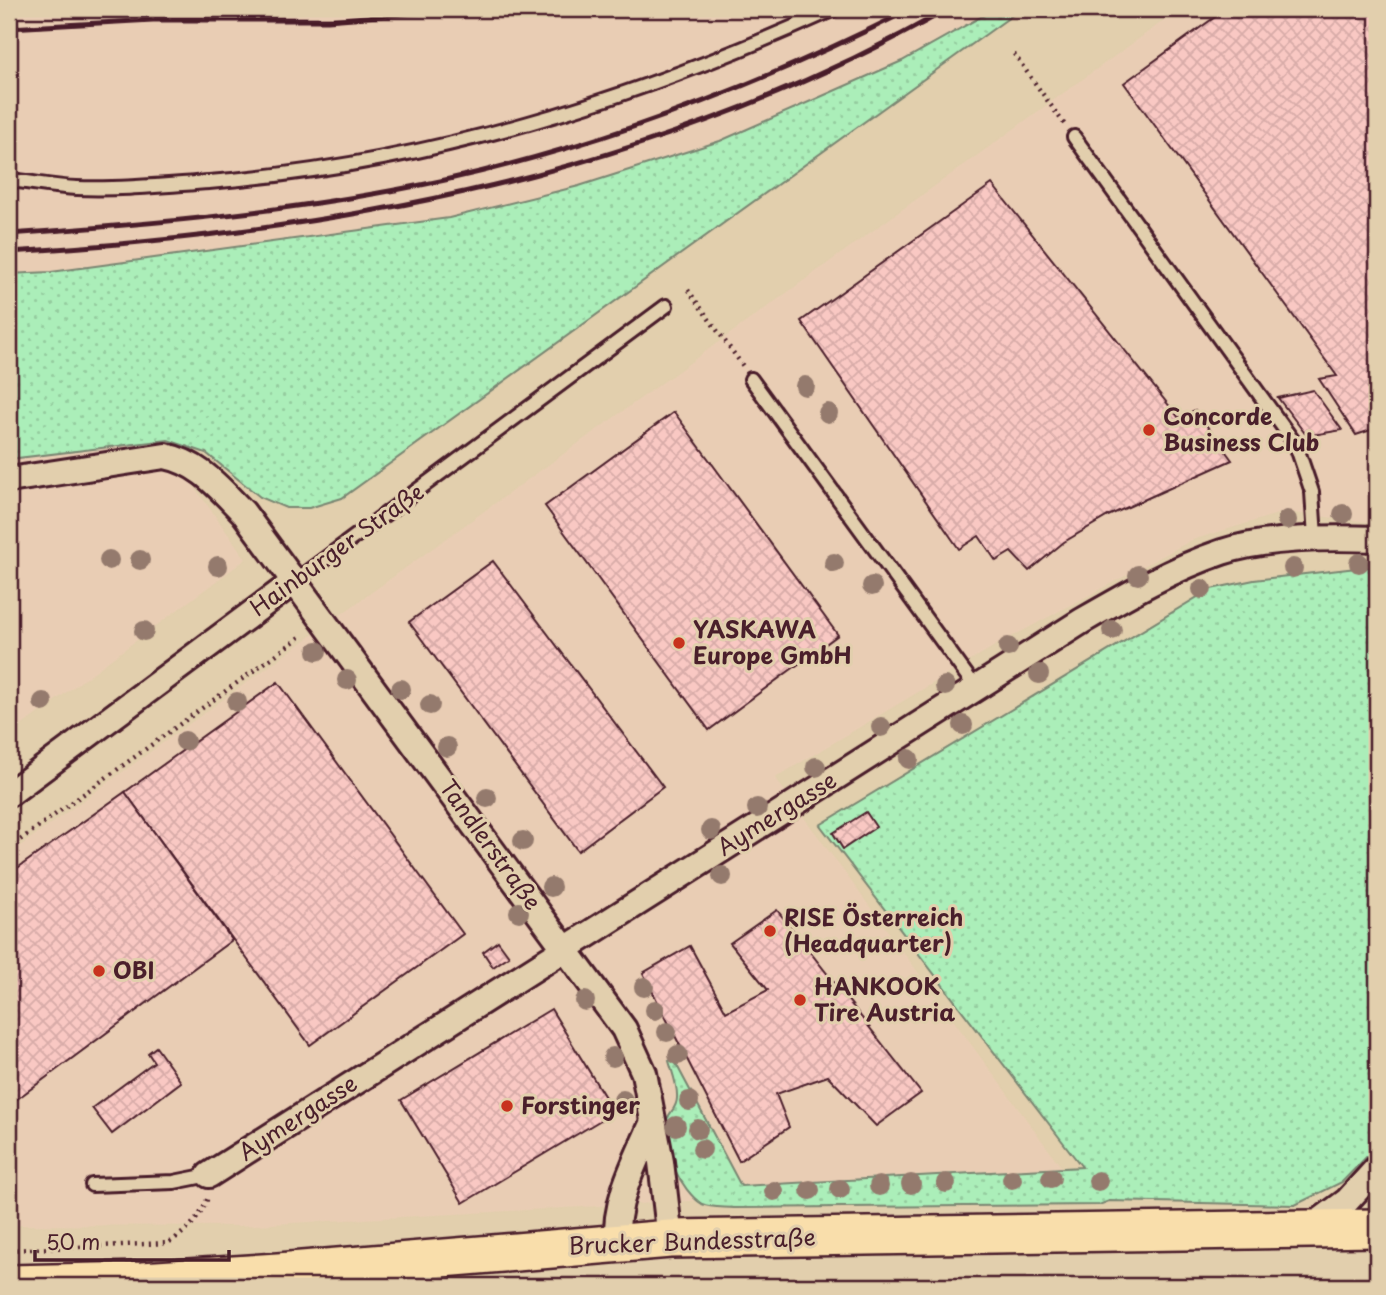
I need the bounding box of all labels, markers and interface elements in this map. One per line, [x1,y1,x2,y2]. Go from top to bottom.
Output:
place label: Concorde Business Club [1163,398,1319,459]
marker: Concorde Business Club [1141,422,1157,438]
street label: Hainburger Straße [242,474,430,624]
place label: YASKAWA Europe GmbH [693,611,852,672]
marker: YASKAWA Europe GmbH [671,635,687,651]
street label: Aymergasse [709,762,843,863]
street label: Tandlerstraße [432,771,551,917]
place label: RISE Österreich (Headquarter) [784,899,963,960]
marker: RISE Österreich (Headquarter) [762,923,778,939]
place label: OBI [113,952,154,987]
marker: OBI [91,963,107,979]
place label: HANKOOK Tire Austria [814,968,955,1029]
marker: HANKOOK Tire Austria [792,992,808,1008]
street label: Aymergasse [231,1065,364,1168]
place label: Forstinger [521,1087,640,1122]
marker: Forstinger [499,1098,515,1114]
scale bar [35,1218,229,1262]
street label: Brucker Bundesstraße [568,1219,816,1262]
text: 50 m [46,1225,100,1257]

